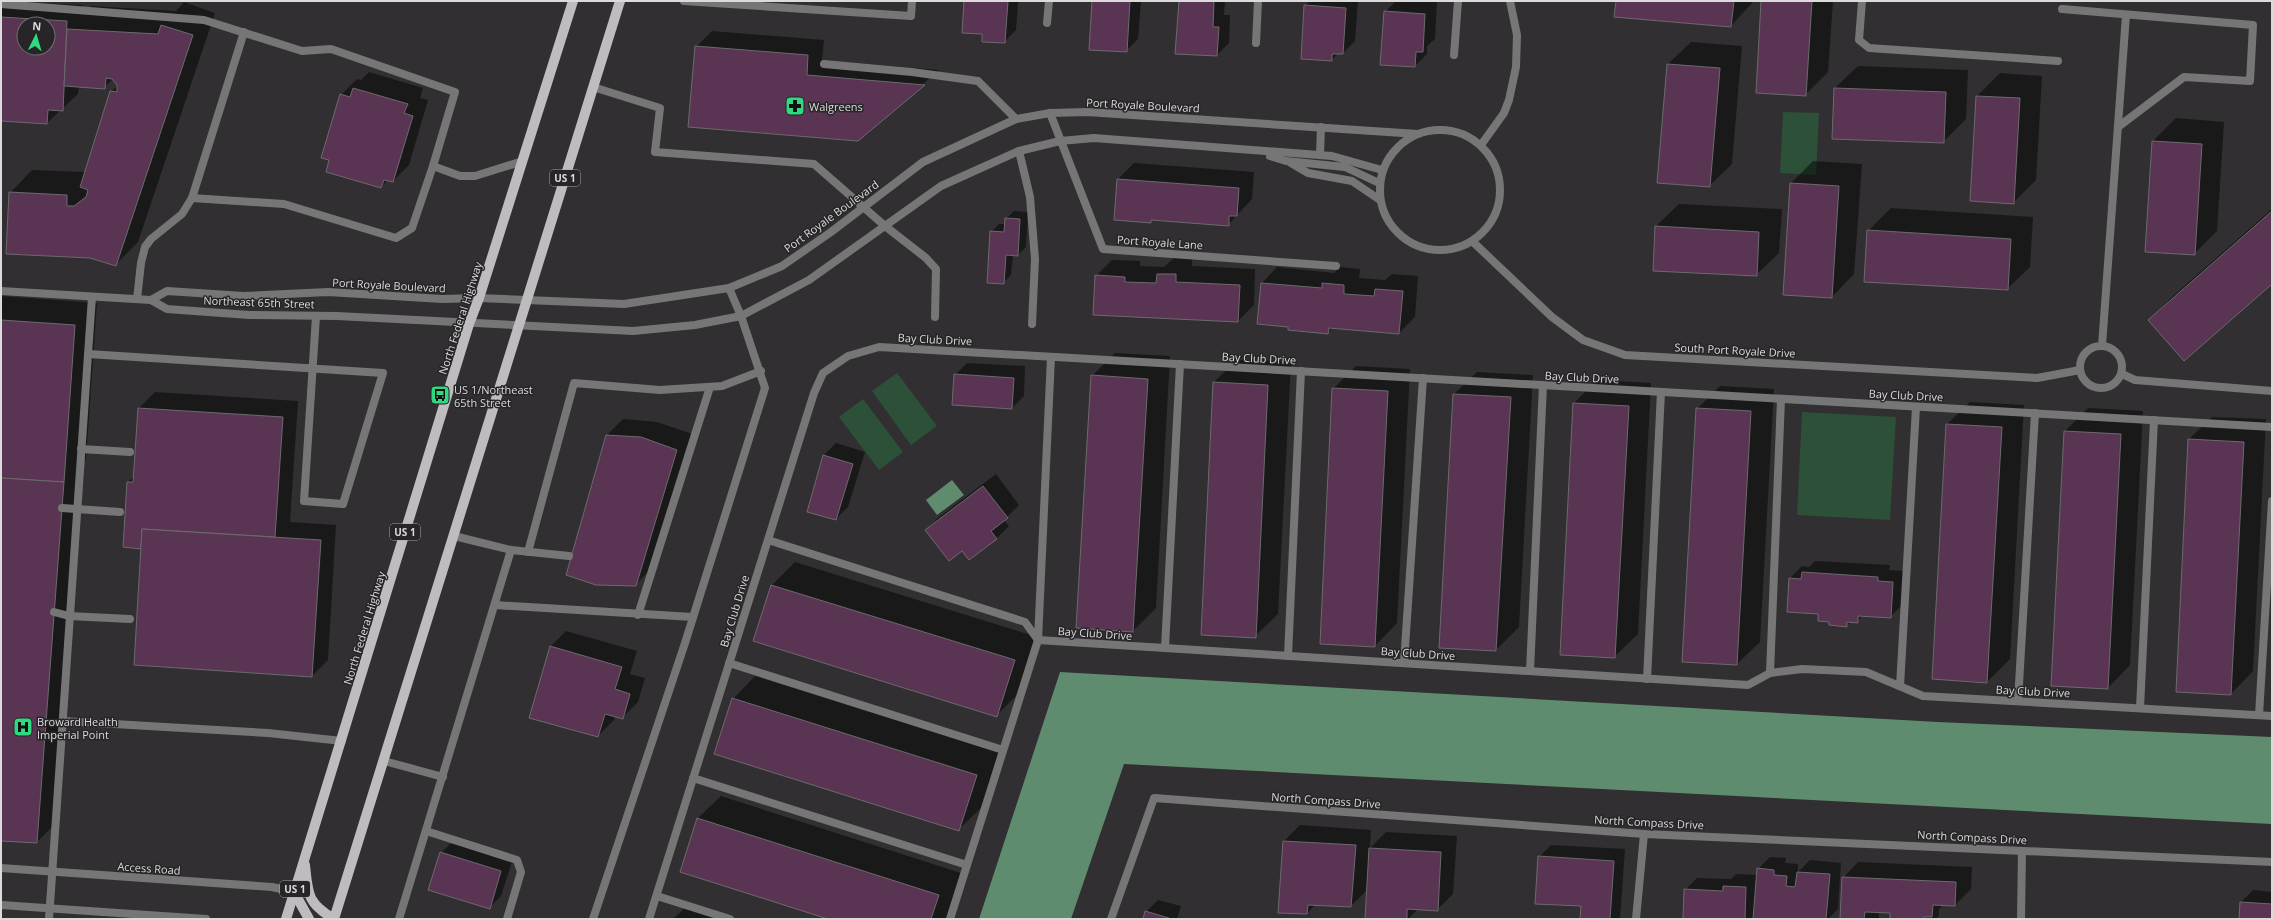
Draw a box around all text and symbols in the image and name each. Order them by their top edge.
north arrow [16,16,56,56]
text: N [32,18,42,33]
pharmacy icon: Walgreens [784,95,806,117]
street label: Port Royale Boulevard [1086,95,1200,115]
place label: Walgreens [809,99,863,114]
road number: US 1 [550,170,580,186]
street label: Port Royale Boulevard [781,177,881,255]
street label: Port Royale Lane [1117,232,1203,252]
street label: North Federal Highway [435,259,485,376]
street label: Port Royale Boulevard [332,275,446,295]
street label: Northeast 65th Street [203,293,315,311]
street label: Bay Club Drive [897,330,973,348]
street label: South Port Royale Drive [1674,339,1796,361]
street label: Bay Club Drive [1221,349,1297,367]
street label: Bay Club Drive [1544,368,1620,386]
place label: US 1/Northeast 65th Street [454,382,533,410]
bus stop icon: US 1/Northeast 65th Street [429,384,451,406]
street label: Bay Club Drive [1868,386,1944,404]
road number: US 1 [390,524,420,540]
street label: North Federal Highway [340,569,389,686]
street label: Bay Club Drive [716,573,752,649]
street label: Bay Club Drive [1057,623,1133,643]
street label: Bay Club Drive [1380,643,1456,663]
street label: Bay Club Drive [1995,682,2071,700]
place label: Broward Health Imperial Point [37,714,118,742]
hospital icon: Broward Health Imperial Point [12,716,34,738]
street label: North Compass Drive [1271,789,1381,811]
street label: North Compass Drive [1594,812,1704,832]
street label: North Compass Drive [1917,827,2027,847]
street label: Access Road [117,858,181,878]
road number: US 1 [280,881,310,897]

